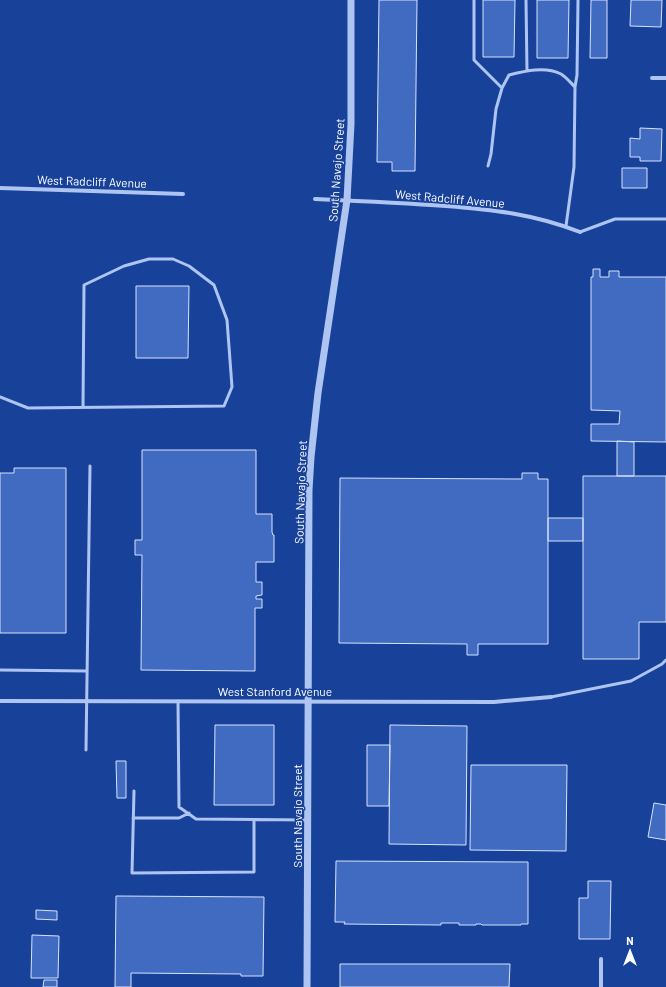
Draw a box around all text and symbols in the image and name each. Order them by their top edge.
street label: South Navajo Street [325,118,347,222]
street label: West Radcliff Avenue [37,172,147,190]
street label: West Radcliff Avenue [395,186,505,210]
street label: South Navajo Street [291,440,309,544]
street label: West Stanford Avenue [218,684,332,698]
street label: South Navajo Street [290,764,304,868]
north arrow [610,931,650,971]
text: N [626,934,634,947]

